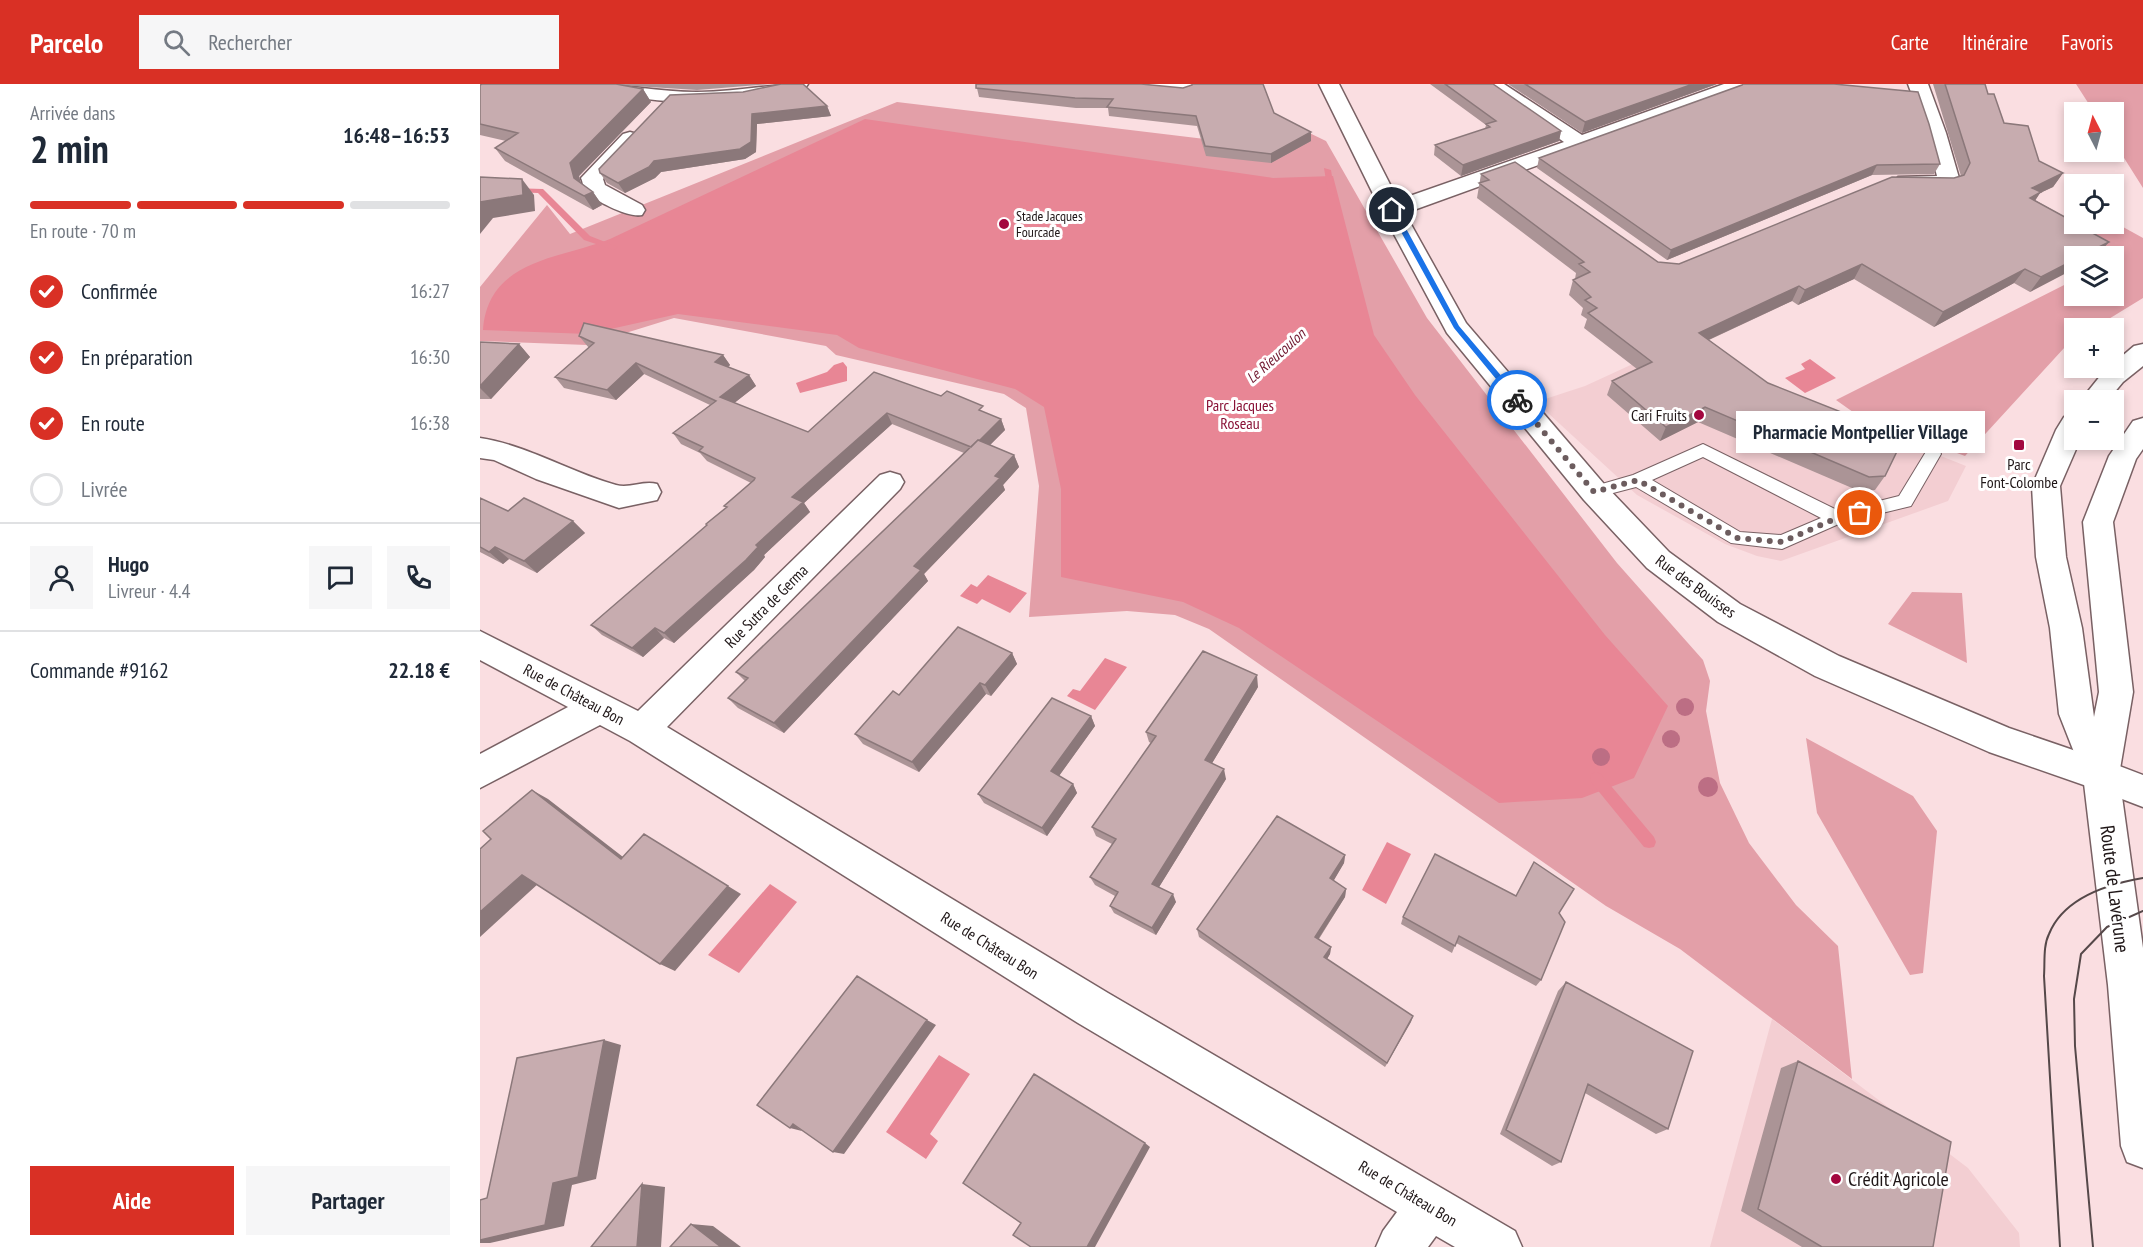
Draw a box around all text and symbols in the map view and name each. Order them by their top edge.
search box [139,15,559,69]
text: Parcelo [30,24,103,61]
icon: search [160,26,193,59]
text: Rechercher [208,28,292,56]
text: Carte [1891,29,1929,56]
text: Itinéraire [1962,29,2028,56]
text: Favoris [2061,29,2113,56]
text: Arrivée dans [30,100,115,126]
north arrow [2064,102,2124,162]
map controls [2064,102,2124,450]
text: 16:48–16:53 [343,121,450,149]
text: 2 min [30,123,109,174]
button: locate [2064,174,2124,234]
pin [1366,184,1417,235]
icon: home [1375,193,1408,226]
place label: Stade Jacques Fourcade [1016,207,1083,241]
marker: Stade Jacques Fourcade [997,217,1011,231]
text: En route · 70 m [30,218,136,244]
button: layers [2064,246,2124,306]
icon: check [30,275,63,308]
text: Confirmée [81,277,158,305]
text: 16:27 [410,278,450,304]
button: + [2064,318,2124,378]
water label: Le Rieucoulon [1242,323,1310,387]
icon: check [30,341,63,374]
text: En préparation [81,343,193,371]
text: 16:30 [410,344,450,370]
courier [1487,370,1547,430]
icon: bike [1501,384,1534,417]
button: − [2064,390,2124,450]
park label: Parc Jacques Roseau [1206,395,1274,433]
place label: Cari Fruits [1631,405,1687,425]
icon: check [30,407,63,440]
marker: Cari Fruits [1692,408,1706,422]
text: En route [81,409,145,437]
text: 16:38 [410,410,450,436]
callout: Pharmacie Montpellier Village [1736,411,1984,453]
text: Pharmacie Montpellier Village [1753,419,1968,445]
marker: Parc Font-Colombe [2012,438,2026,452]
place label: Parc Font-Colombe [1980,454,2058,492]
text: Livrée [81,475,127,503]
pin [1834,487,1885,538]
icon: bag [1843,496,1876,529]
button: person [30,546,93,609]
button: chat [309,546,372,609]
button: phone [387,546,450,609]
text: Hugo [108,550,149,578]
street label: Rue des Bouisses [1652,550,1740,622]
street label: Rue Sutra de Germa [720,560,812,652]
text: Livreur · 4.4 [108,578,191,604]
text: Commande #9162 [30,656,169,684]
text: 22.18 € [388,656,450,684]
street label: Rue de Château Bon [520,659,628,729]
street label: Route de Lavérune [2094,824,2136,954]
street label: Rue de Château Bon [937,907,1043,983]
street label: Rue de Château Bon [1355,1156,1461,1230]
button: Aide [30,1166,234,1235]
button: Partager [246,1166,450,1235]
place label: Crédit Agricole [1848,1166,1949,1192]
marker: Crédit Agricole [1829,1172,1843,1186]

